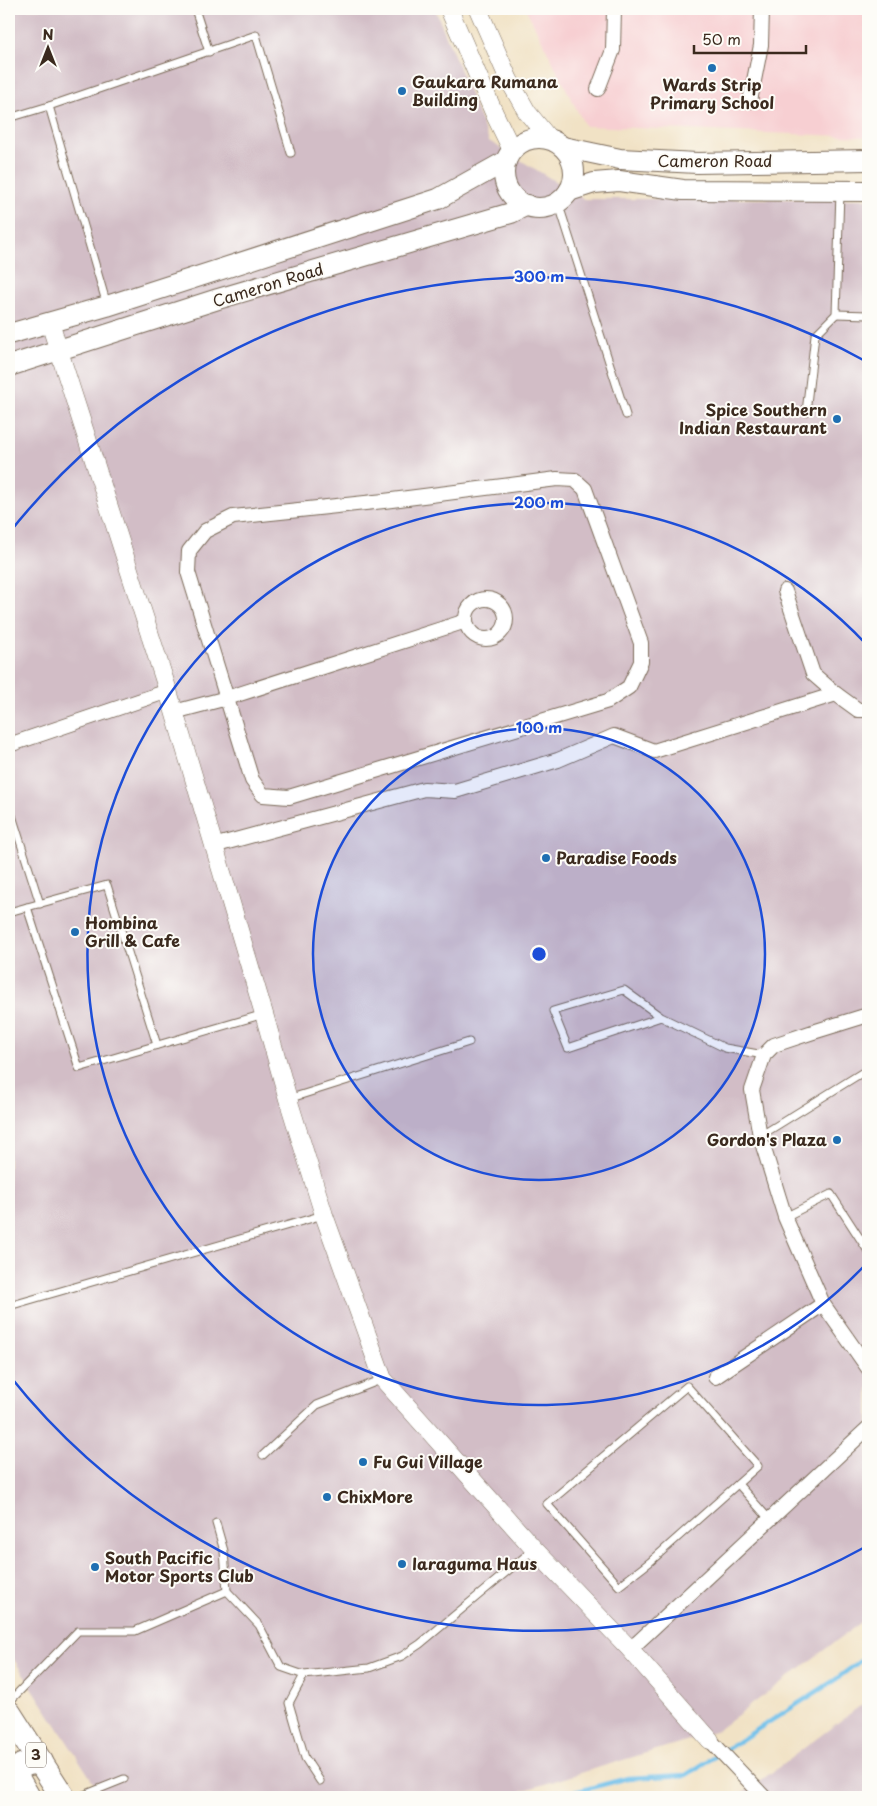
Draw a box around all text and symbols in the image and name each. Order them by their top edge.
north arrow [22,22,72,72]
scale bar [694,22,807,54]
text: N [42,24,54,45]
text: 50 m [702,27,741,50]
marker: Wards Strip Primary School [706,62,718,74]
place label: Gaukara Rumana Building [412,69,559,111]
place label: Wards Strip Primary School [650,72,774,114]
marker: Gaukara Rumana Building [396,85,408,97]
street label: Cameron Road [658,148,772,172]
street label: Cameron Road [209,256,326,312]
text: 300 m [514,264,564,287]
place label: Spice Southern Indian Restaurant [679,397,827,439]
marker: Spice Southern Indian Restaurant [831,413,843,425]
text: 200 m [514,490,564,513]
text: 100 m [516,715,562,738]
place label: Paradise Foods [556,845,677,869]
marker: Paradise Foods [540,852,552,864]
place label: Hombina Grill & Cafe [85,910,180,952]
marker: Hombina Grill & Cafe [69,926,81,938]
centre of rings [530,945,548,963]
place label: Gordon's Plaza [707,1127,827,1151]
marker: Gordon's Plaza [831,1134,843,1146]
place label: Fu Gui Village [373,1449,483,1473]
marker: Fu Gui Village [357,1456,369,1468]
place label: ChixMore [337,1484,413,1508]
marker: ChixMore [321,1491,333,1503]
place label: South Pacific Motor Sports Club [105,1545,254,1587]
place label: Iaraguma Haus [412,1551,537,1575]
marker: Iaraguma Haus [396,1558,408,1570]
marker: South Pacific Motor Sports Club [89,1561,101,1573]
road number: 3 [26,1742,46,1768]

